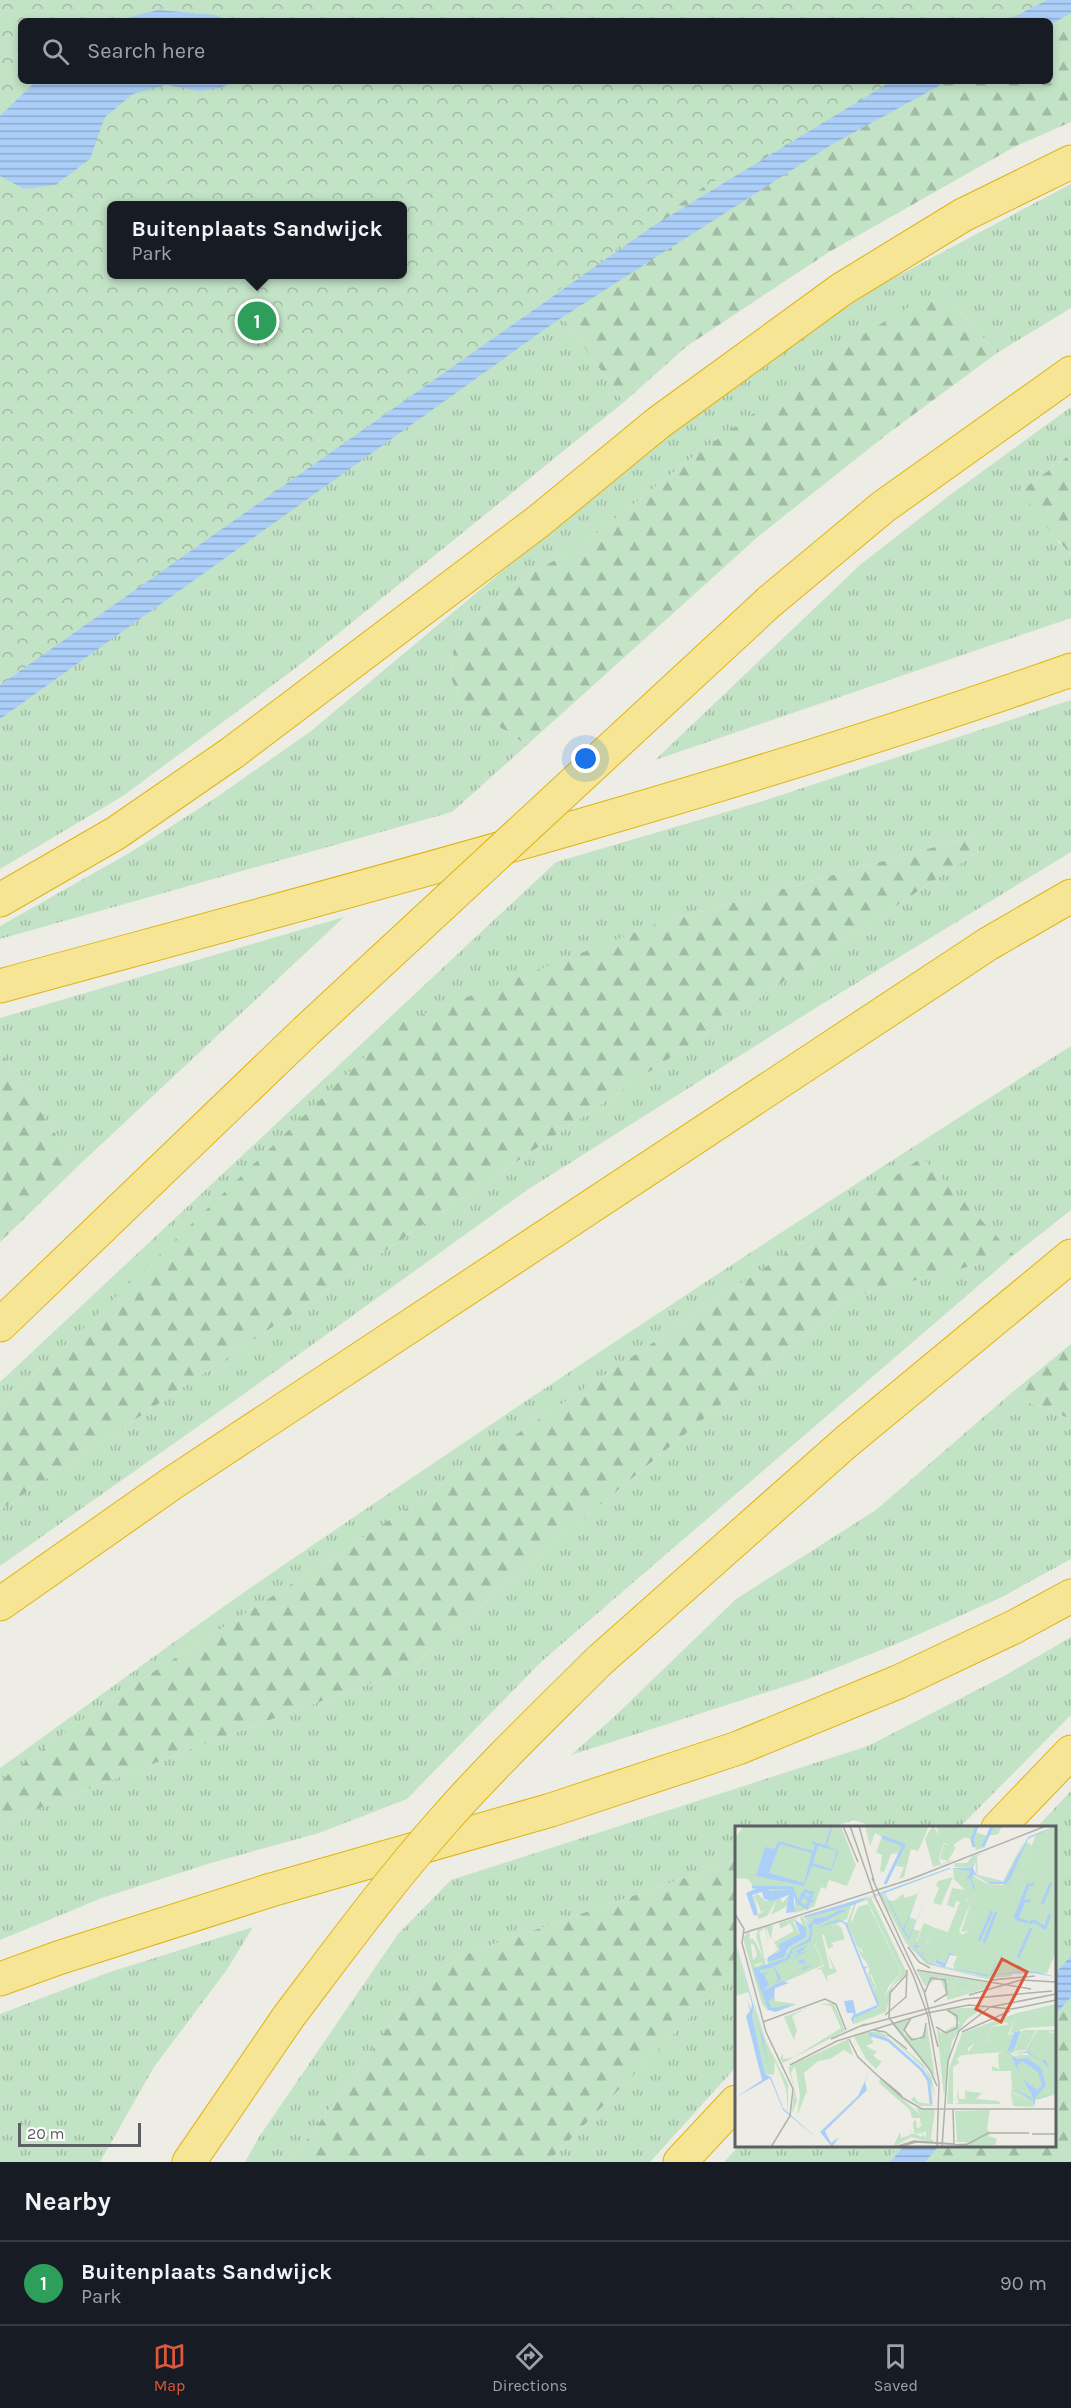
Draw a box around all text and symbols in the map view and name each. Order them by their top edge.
search box [18,18,1053,84]
icon: search [39,35,72,68]
text: Search here [87,38,205,64]
popup [107,201,407,279]
text: Buitenplaats Sandwijck [131,216,383,242]
text: Park [131,242,172,265]
pin: 1 [238,298,276,344]
your location [571,744,600,773]
inset map [735,1826,1056,2147]
scale bar [18,2120,141,2148]
text: 20 m [27,2124,65,2143]
text: Nearby [24,2186,111,2217]
text: Buitenplaats Sandwijck [81,2259,332,2285]
text: 1 [40,2272,47,2295]
text: 90 m [1000,2272,1047,2295]
text: Park [81,2285,122,2308]
tab: Map [153,2340,186,2395]
tab: Directions [492,2340,567,2395]
tab: Saved [874,2340,918,2395]

